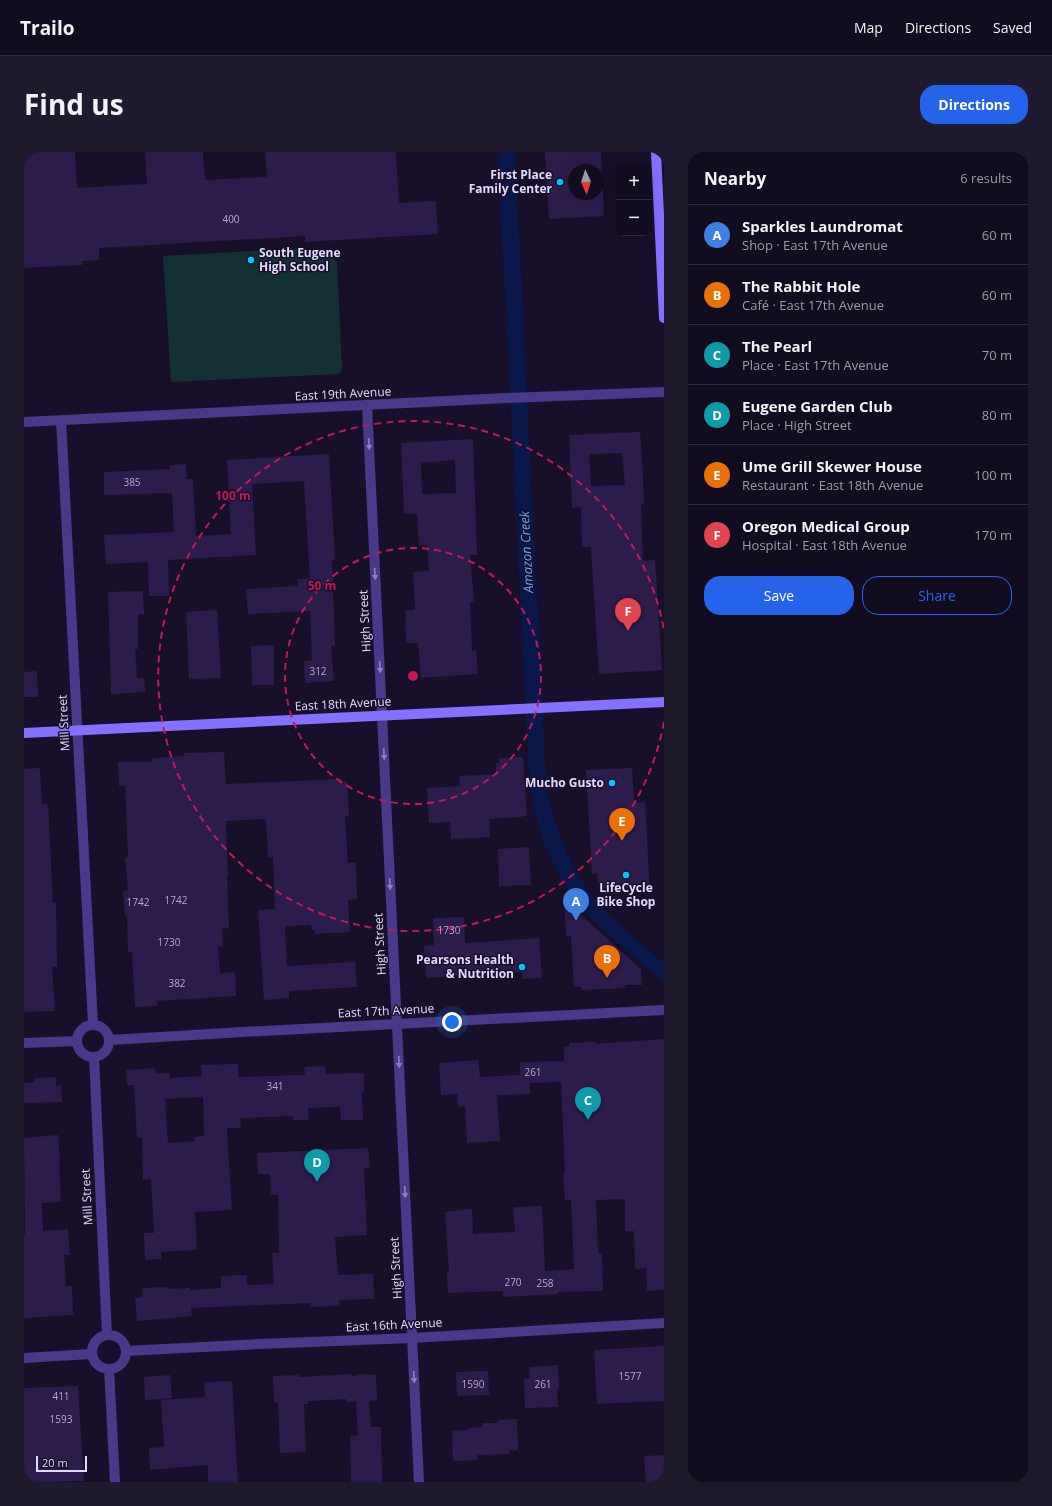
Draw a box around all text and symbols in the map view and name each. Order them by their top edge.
text: Trailo [20,15,74,41]
text: Map [854,18,883,37]
text: Directions [905,18,971,37]
text: Saved [993,18,1032,37]
text: Find us [24,85,124,123]
button: Directions [920,85,1028,124]
north arrow [568,164,604,200]
map controls [616,164,652,236]
button: + [616,164,652,200]
place label: First Place Family Center [469,166,553,197]
text: Nearby [704,167,766,190]
text: 6 results [960,169,1012,187]
marker: First Place Family Center [555,177,565,187]
button: − [616,200,652,236]
house number: 400 [222,212,240,226]
text: Sparkles Laundromat [742,216,903,236]
text: A [713,226,721,244]
text: 60 m [982,226,1012,244]
text: Shop · East 17th Avenue [742,236,888,254]
place label: South Eugene High School [259,244,341,275]
marker: South Eugene High School [246,255,256,265]
text: The Rabbit Hole [742,276,860,296]
text: B [713,286,721,304]
text: 60 m [982,286,1012,304]
text: Café · East 17th Avenue [742,296,884,314]
text: The Pearl [742,336,812,356]
text: C [713,346,721,364]
text: 70 m [982,346,1012,364]
text: Place · East 17th Avenue [742,356,889,374]
street label: East 19th Avenue [294,382,392,405]
text: Eugene Garden Club [742,396,893,416]
text: D [712,406,722,424]
text: 80 m [982,406,1012,424]
text: Place · High Street [742,416,852,434]
one-way arrow [365,438,372,450]
text: Ume Grill Skewer House [742,456,922,476]
text: E [713,466,721,484]
text: 100 m [974,466,1012,484]
house number: 385 [123,475,141,489]
text: Restaurant · East 18th Avenue [742,476,923,494]
text: 100 m [215,487,251,504]
water label: Amazon Creek [515,510,537,594]
text: Oregon Medical Group [742,516,910,536]
text: F [713,526,721,544]
text: 170 m [974,526,1012,544]
text: Hospital · East 18th Avenue [742,536,907,554]
one-way arrow [372,568,379,580]
button: Save [704,576,854,615]
button: Share [862,576,1012,615]
text: 50 m [308,577,336,594]
street label: High Street [354,589,375,653]
pin: F [615,598,641,631]
one-way arrow [376,661,383,673]
house number: 312 [309,664,327,678]
centre of rings [406,669,420,683]
street label: East 18th Avenue [294,692,392,715]
street label: Mill Street [54,694,73,752]
one-way arrow [381,748,387,761]
place label: Mucho Gusto [525,774,604,791]
marker: Mucho Gusto [607,778,617,788]
pin: E [609,808,635,841]
marker: LifeCycle Bike Shop [621,870,631,880]
one-way arrow [387,878,394,890]
place label: LifeCycle Bike Shop [597,879,656,910]
pin: A [563,888,589,921]
house number: 1742 [165,893,188,907]
house number: 1742 [127,895,150,909]
street label: High Street [369,912,390,976]
house number: 1730 [438,923,461,937]
house number: 1730 [158,935,181,949]
pin: B [594,945,620,978]
place label: Pearsons Health & Nutrition [416,951,514,982]
marker: Pearsons Health & Nutrition [517,962,527,972]
house number: 382 [168,976,186,990]
street label: East 17th Avenue [337,999,435,1022]
your location [442,1012,462,1032]
one-way arrow [395,1056,402,1068]
house number: 261 [524,1065,542,1079]
house number: 341 [266,1079,284,1093]
pin: C [575,1087,601,1120]
pin: D [304,1149,330,1182]
street label: Mill Street [77,1168,96,1226]
one-way arrow [402,1186,409,1198]
street label: High Street [385,1236,406,1300]
house number: 270 [504,1275,522,1289]
house number: 258 [536,1276,554,1290]
street label: East 16th Avenue [345,1313,443,1336]
house number: 1577 [619,1369,642,1383]
one-way arrow [411,1371,417,1384]
house number: 1590 [462,1377,485,1391]
house number: 261 [534,1377,552,1391]
house number: 411 [52,1389,70,1403]
house number: 1593 [50,1412,73,1426]
scale bar [36,1454,87,1473]
text: 20 m [42,1455,68,1470]

